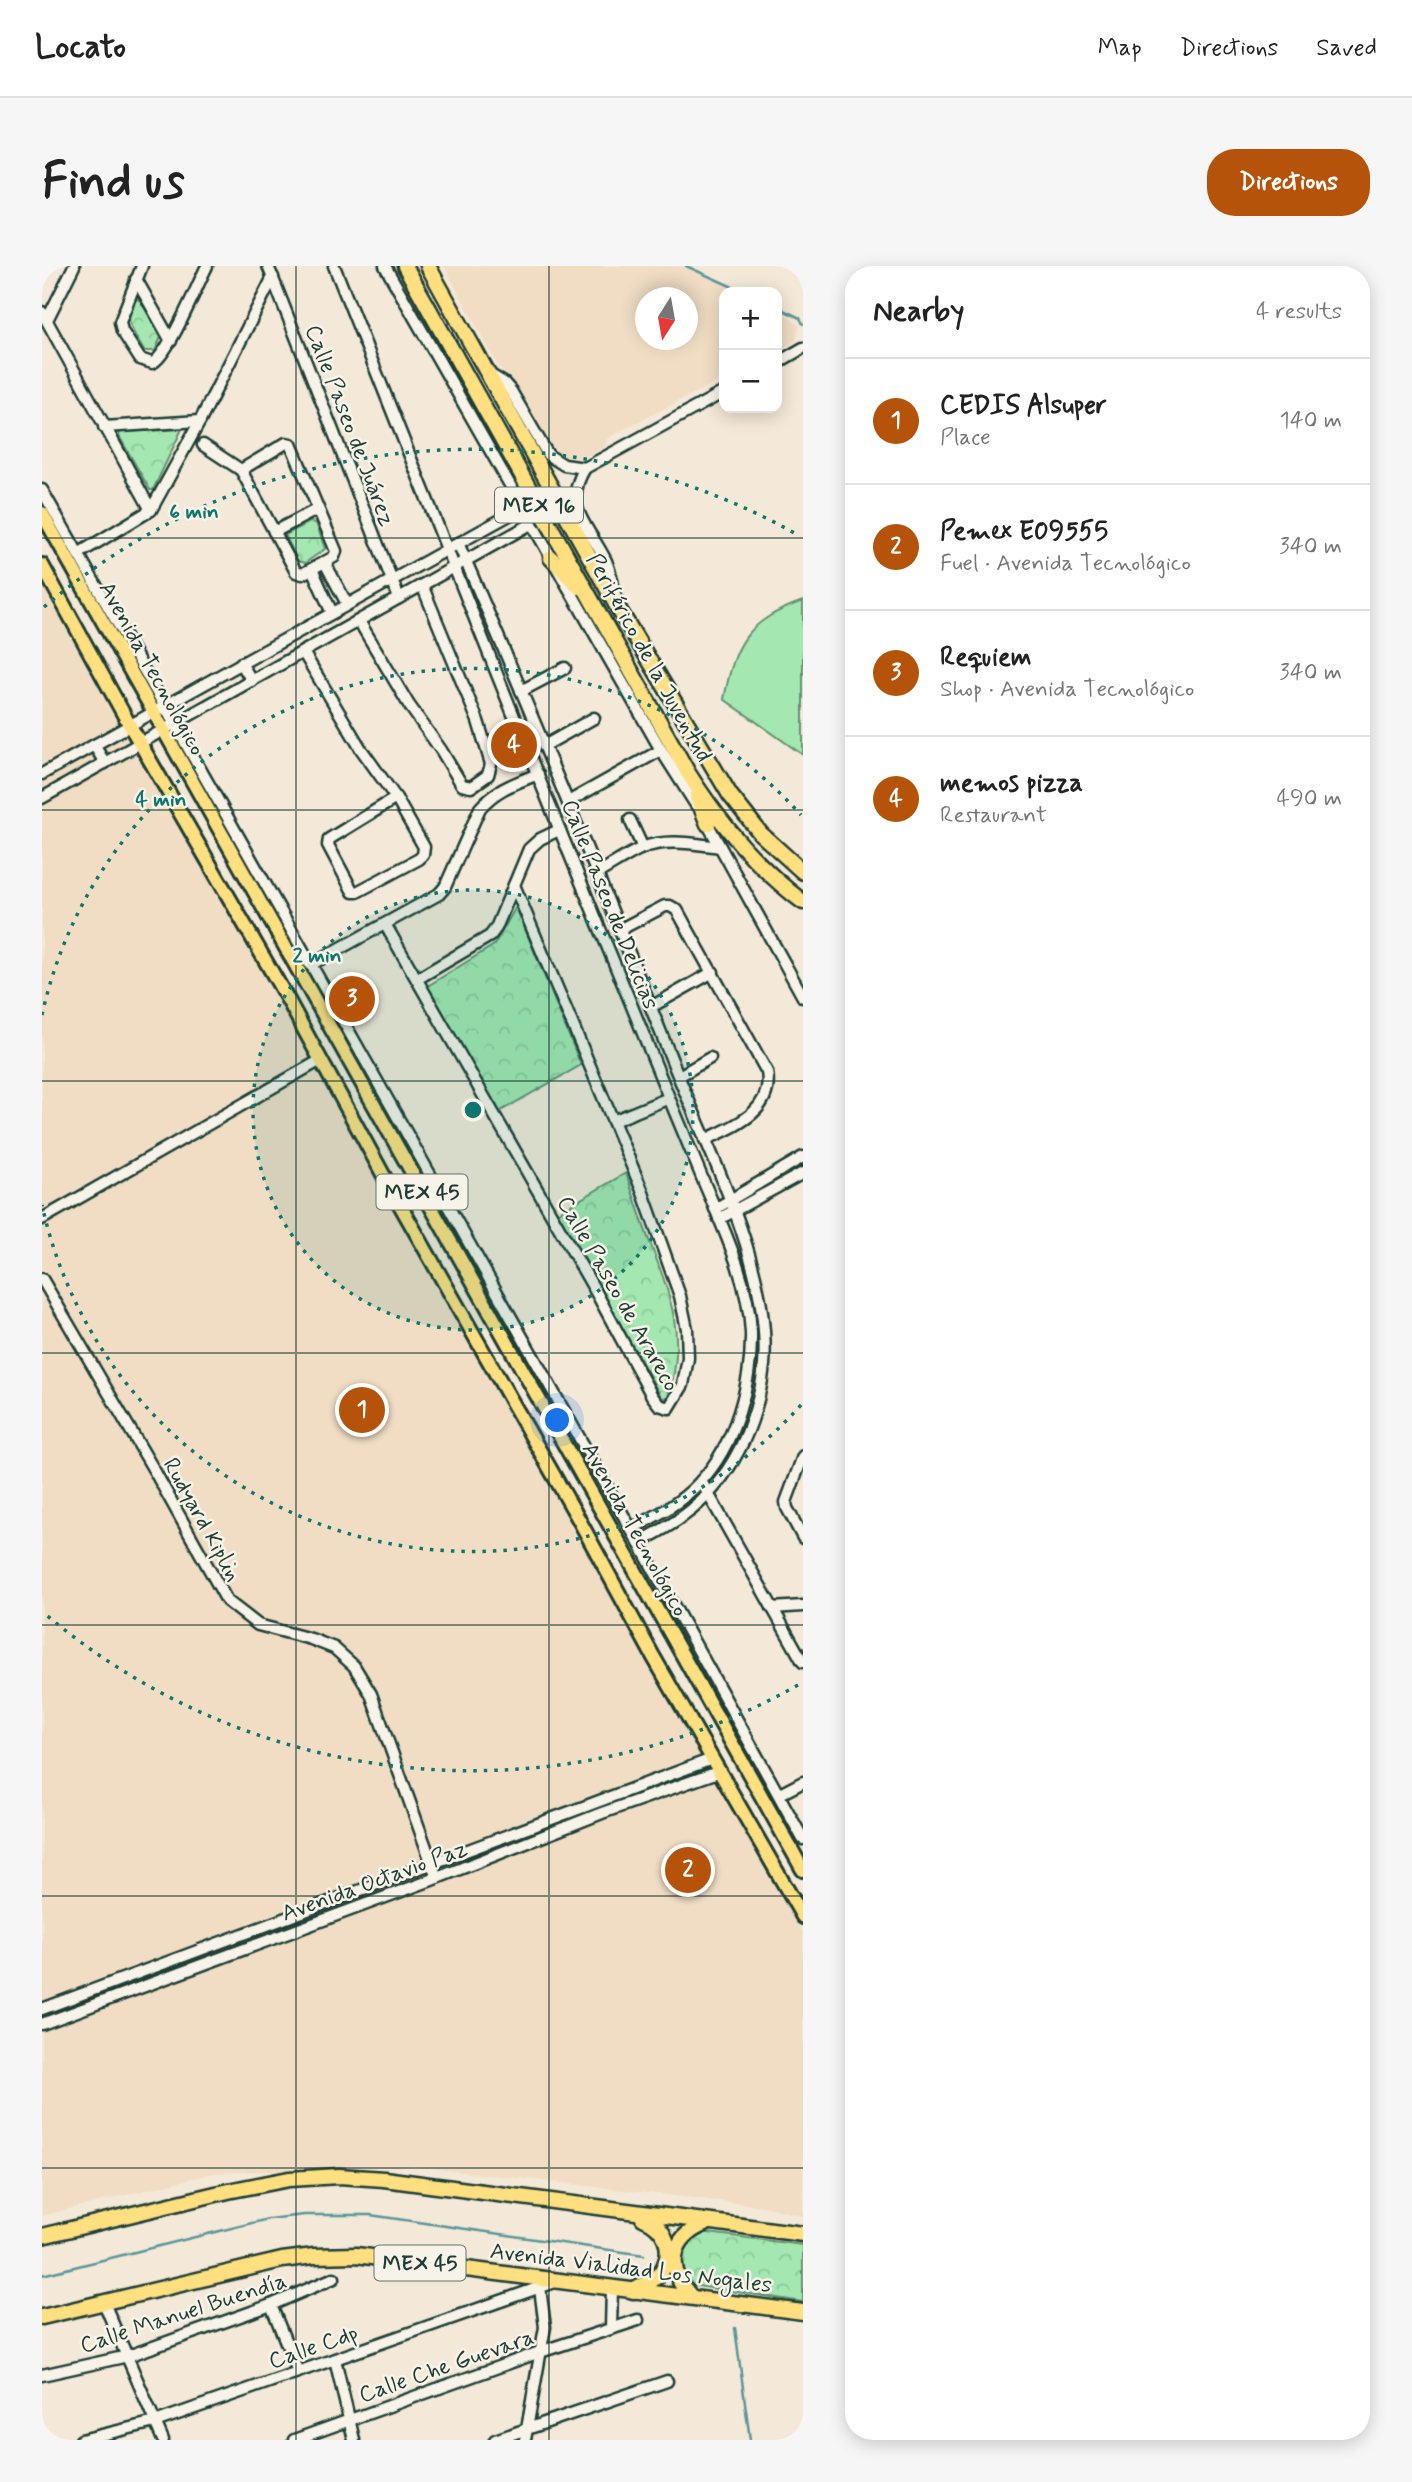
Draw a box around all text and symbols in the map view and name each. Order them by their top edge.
text: Locato [35,26,126,70]
text: Map [1098,33,1142,64]
text: Directions [1180,33,1278,64]
text: Saved [1316,33,1377,64]
button: Directions [1207,149,1370,216]
text: Find us [42,150,185,215]
north arrow [635,287,698,350]
map controls [719,287,782,413]
button: + [719,287,782,350]
text: Nearby [873,292,964,331]
text: 4 results [1256,297,1342,327]
street label: Calle Paseo de Juárez [297,321,401,531]
button: − [719,350,782,413]
text: CEDIS Alsuper [940,389,1107,423]
text: 1 [891,406,901,436]
text: 140 m [1279,406,1342,436]
text: Place [940,423,991,453]
road number: MEX 16 [495,488,583,522]
text: 6 min [169,498,219,526]
text: Pemex E09555 [940,515,1108,549]
text: 2 [890,532,902,562]
text: 340 m [1279,532,1342,562]
street label: Periférico de la Juventud [578,548,718,768]
text: Fuel · Avenida Tecnológico [940,549,1191,579]
street label: Avenida Tecnológico [91,577,212,761]
text: Requiem [940,641,1031,675]
text: 3 [891,658,901,688]
text: 340 m [1279,658,1342,688]
text: Shop · Avenida Tecnológico [940,675,1194,705]
pin: 4 [491,719,537,771]
text: memos pizza [940,767,1083,801]
text: 4 [889,784,903,814]
text: 490 m [1277,784,1342,814]
text: 4 min [135,786,187,814]
street label: Calle Paseo de Delicias [553,795,665,1014]
text: Restaurant [940,801,1047,831]
text: 2 min [292,942,342,970]
pin: 3 [329,973,375,1025]
centre of rings [461,1098,485,1122]
road number: MEX 45 [376,1174,468,1210]
street label: Calle Paseo de Arareco [549,1191,686,1397]
pin: 1 [339,1384,385,1436]
your location [540,1403,574,1437]
street label: Avenida Tecnológico [574,1438,695,1622]
street label: Rudyard Kiplin [155,1453,248,1587]
street label: Avenida Octavio Paz [278,1834,472,1929]
pin: 2 [665,1844,711,1896]
street label: Avenida Vialidad Los Nogales [488,2237,773,2303]
road number: MEX 45 [374,2246,466,2280]
street label: Calle Manuel Buendía [76,2266,291,2361]
street label: Calle Cdp [265,2319,362,2377]
street label: Calle Che Guevara [355,2323,538,2411]

